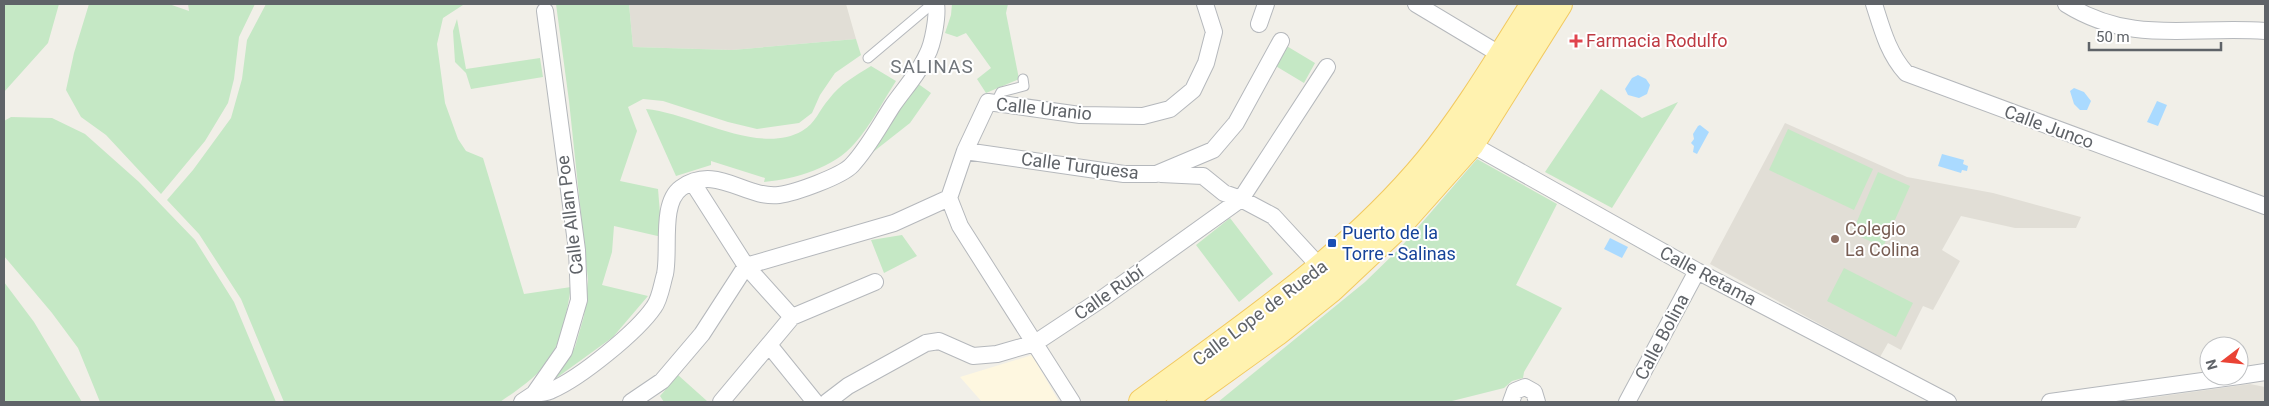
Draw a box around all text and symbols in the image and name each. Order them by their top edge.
scale bar [2089,20,2222,52]
text: 50 m [2096,28,2130,46]
place label: Farmacia Rodulfo [1586,30,1728,51]
marker: Farmacia Rodulfo [1570,35,1582,47]
district label: SALINAS [890,55,974,78]
street label: Calle Uranio [995,93,1093,124]
street label: Calle Junco [2002,101,2097,152]
street label: Calle Turquesa [1020,148,1140,183]
street label: Calle Allan Poe [552,154,587,276]
place label: Colegio La Colina [1845,218,1919,260]
place label: Puerto de la Torre - Salinas [1342,222,1456,264]
marker: Colegio La Colina [1829,233,1841,245]
marker: Puerto de la Torre - Salinas [1326,237,1338,249]
street label: Calle Retama [1656,241,1760,310]
street label: Calle Lope de Rueda [1188,255,1331,370]
street label: Calle Rubí [1070,261,1148,324]
street label: Calle Bolina [1630,290,1693,383]
north arrow [2199,336,2249,386]
text: N [2202,358,2221,372]

